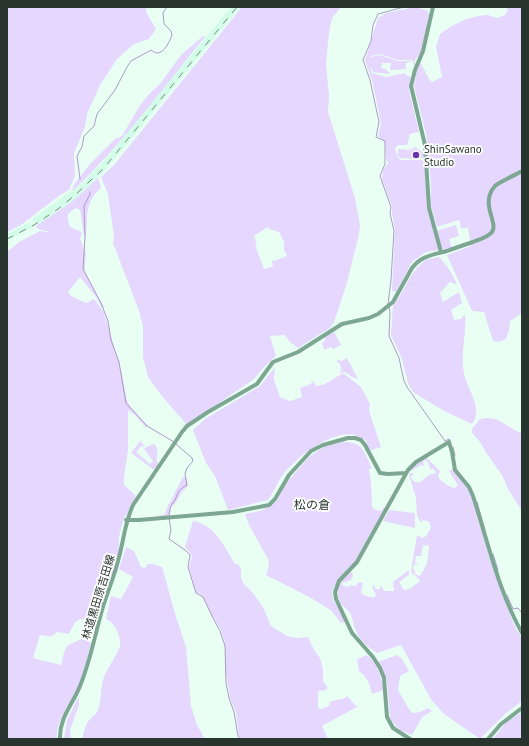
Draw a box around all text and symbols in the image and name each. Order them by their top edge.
place label: ShinSawano Studio [424,142,482,169]
marker: ShinSawano Studio [411,150,421,160]
district label: 松の倉 [294,497,330,512]
street label: 林道黒田原吉田線 [78,553,118,641]

